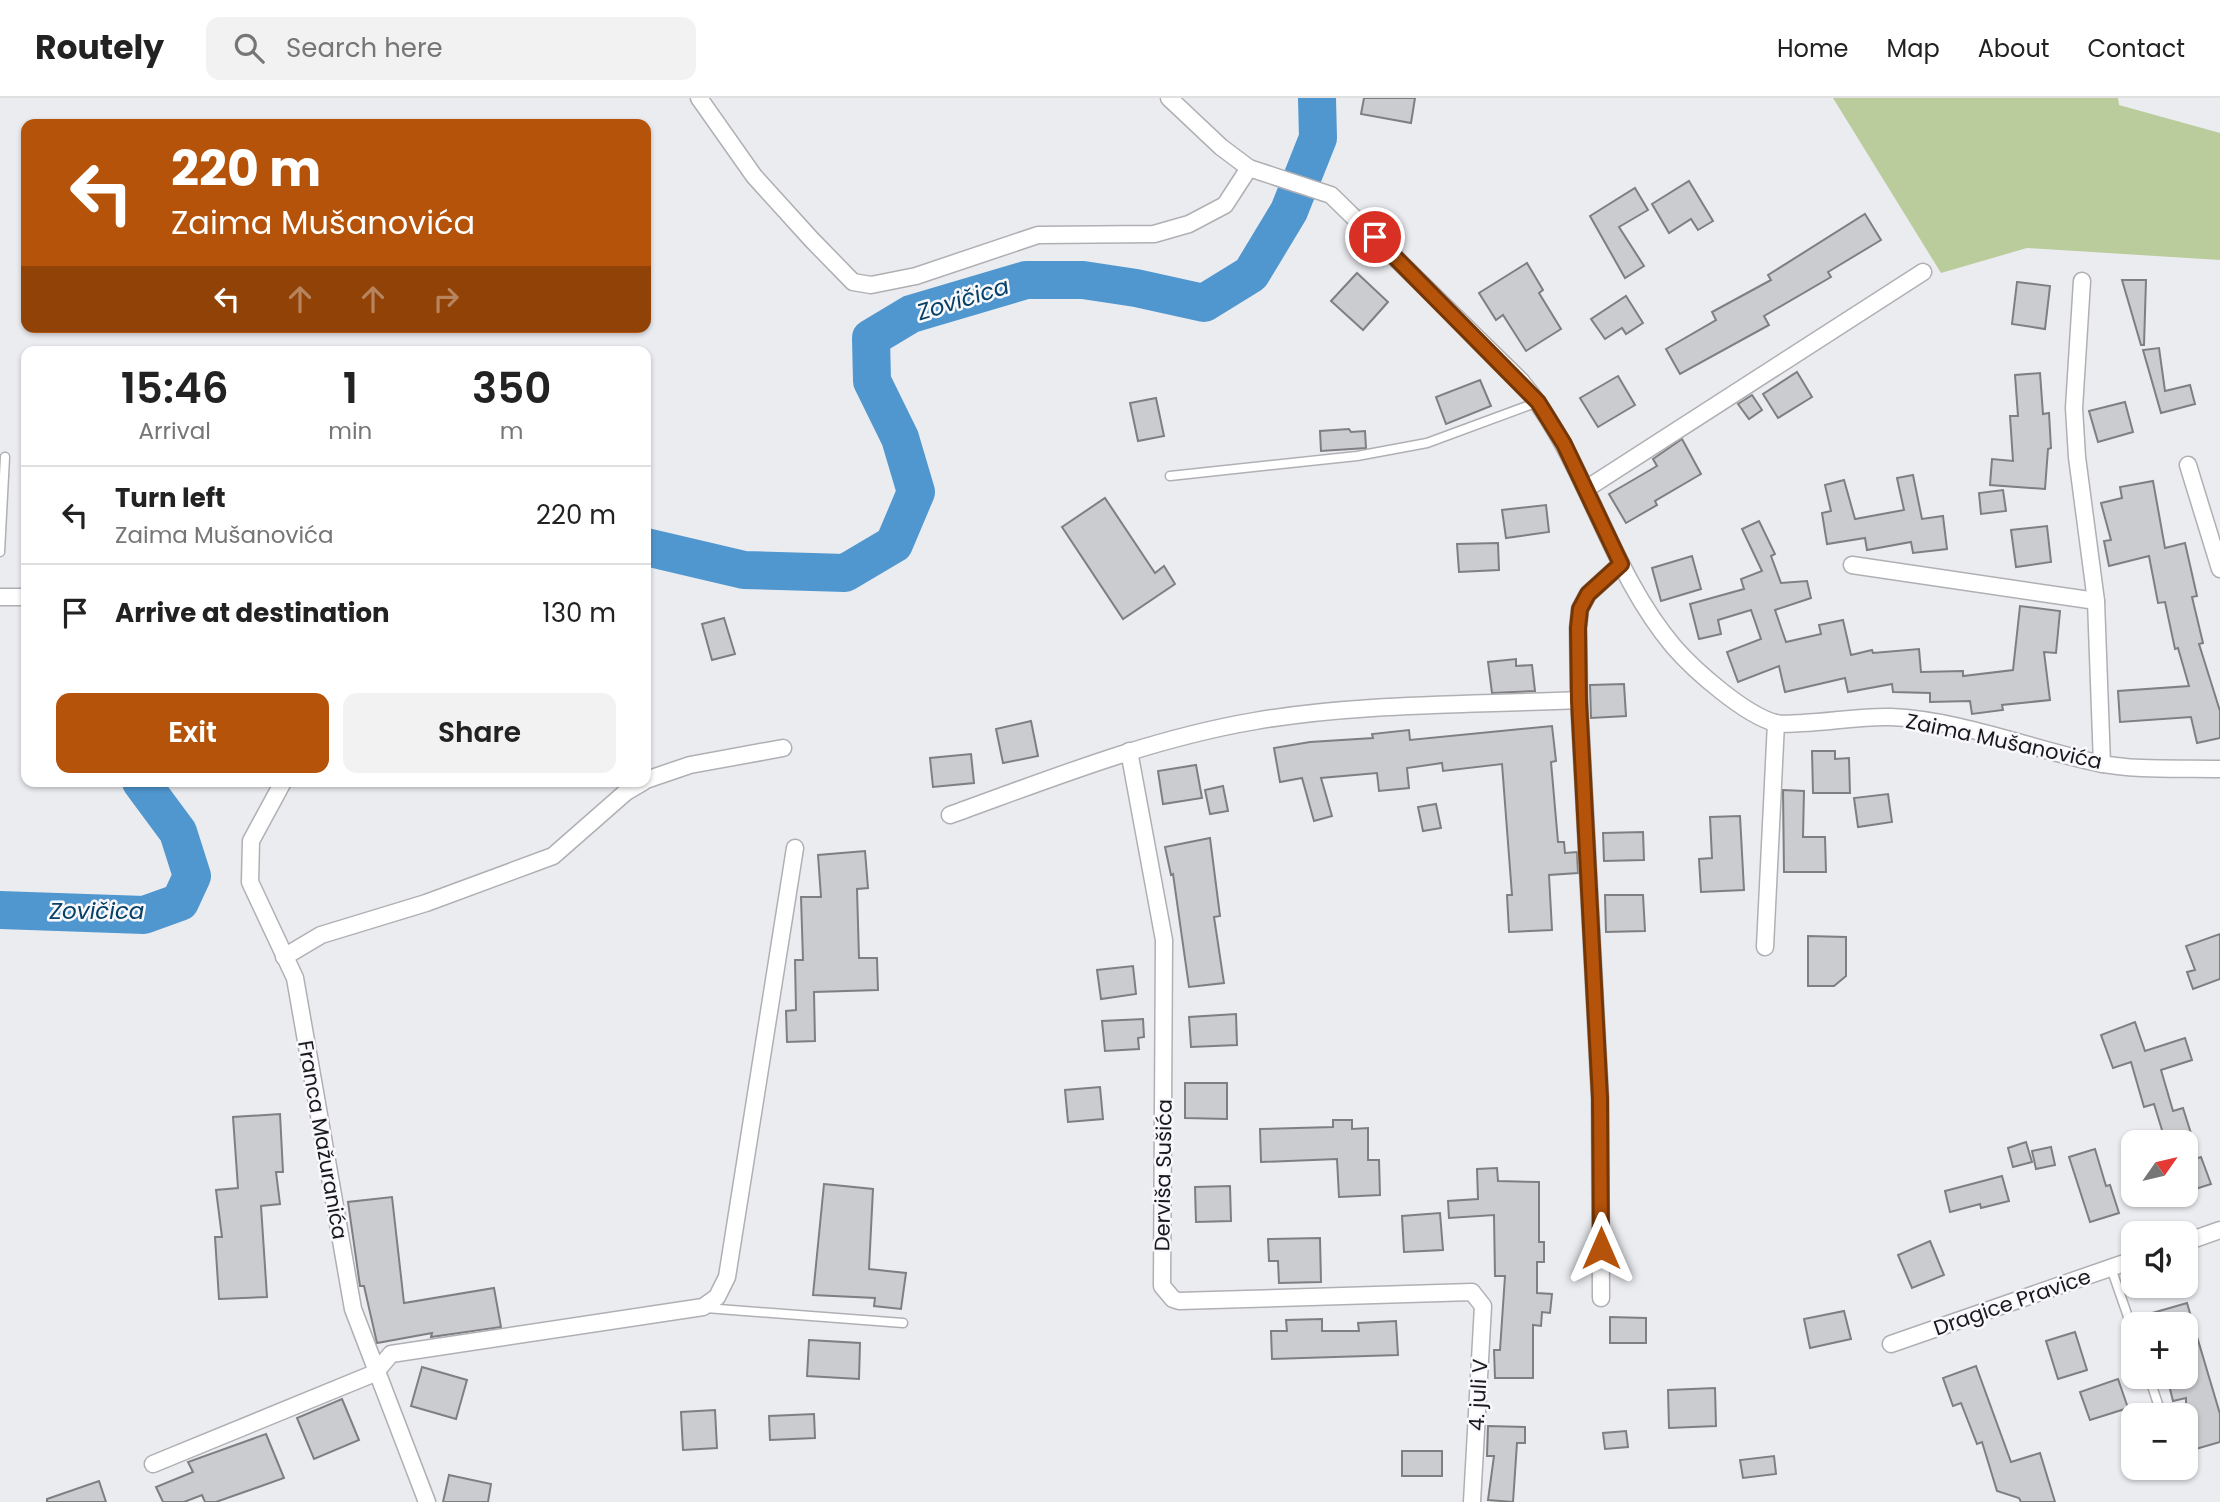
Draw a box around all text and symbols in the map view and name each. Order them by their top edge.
search box [206,17,696,80]
text: Routely [35,24,164,71]
icon: search [230,29,268,67]
text: Search here [286,30,443,66]
text: Home [1777,32,1849,65]
text: Map [1887,32,1940,65]
text: About [1978,32,2049,65]
text: Contact [2087,32,2185,65]
text: 220 m [171,135,321,203]
icon: left [56,147,147,238]
text: Zaima Mušanovića [171,200,475,245]
pin [1345,207,1405,267]
icon: arrive [1356,218,1394,256]
water label: Zovičica [912,270,1013,328]
icon: left [208,280,246,318]
icon: ahead [281,280,319,318]
icon: ahead [354,280,392,318]
icon: right [427,280,465,318]
text: 15:46 [121,359,229,418]
text: 1 [343,359,358,418]
text: 350 [472,359,551,418]
text: Arrival [138,415,211,447]
text: min [328,415,372,447]
text: m [500,415,524,447]
text: Turn left [115,480,226,516]
icon: left [56,496,94,534]
text: 220 m [536,497,616,533]
text: Zaima Mušanovića [115,519,334,551]
icon: arrive [56,594,94,632]
text: Arrive at destination [115,595,390,631]
text: 130 m [542,595,616,631]
button: Exit [56,693,329,773]
button: Share [343,693,616,773]
street label: Zaima Mušanovića [1903,706,2105,776]
water label: Zovičica [49,895,144,927]
street label: Franca Mažuranića [291,1038,355,1242]
street label: Derviša Sušića [1147,1099,1179,1251]
north arrow [2121,1130,2198,1208]
map controls [2121,1130,2198,1480]
position arrow [1564,1211,1638,1285]
button: sound [2121,1221,2198,1298]
street label: Dragice Pravice [1930,1262,2094,1342]
button: + [2121,1312,2198,1389]
street label: 4. juli V [1462,1358,1494,1432]
button: − [2121,1403,2198,1480]

